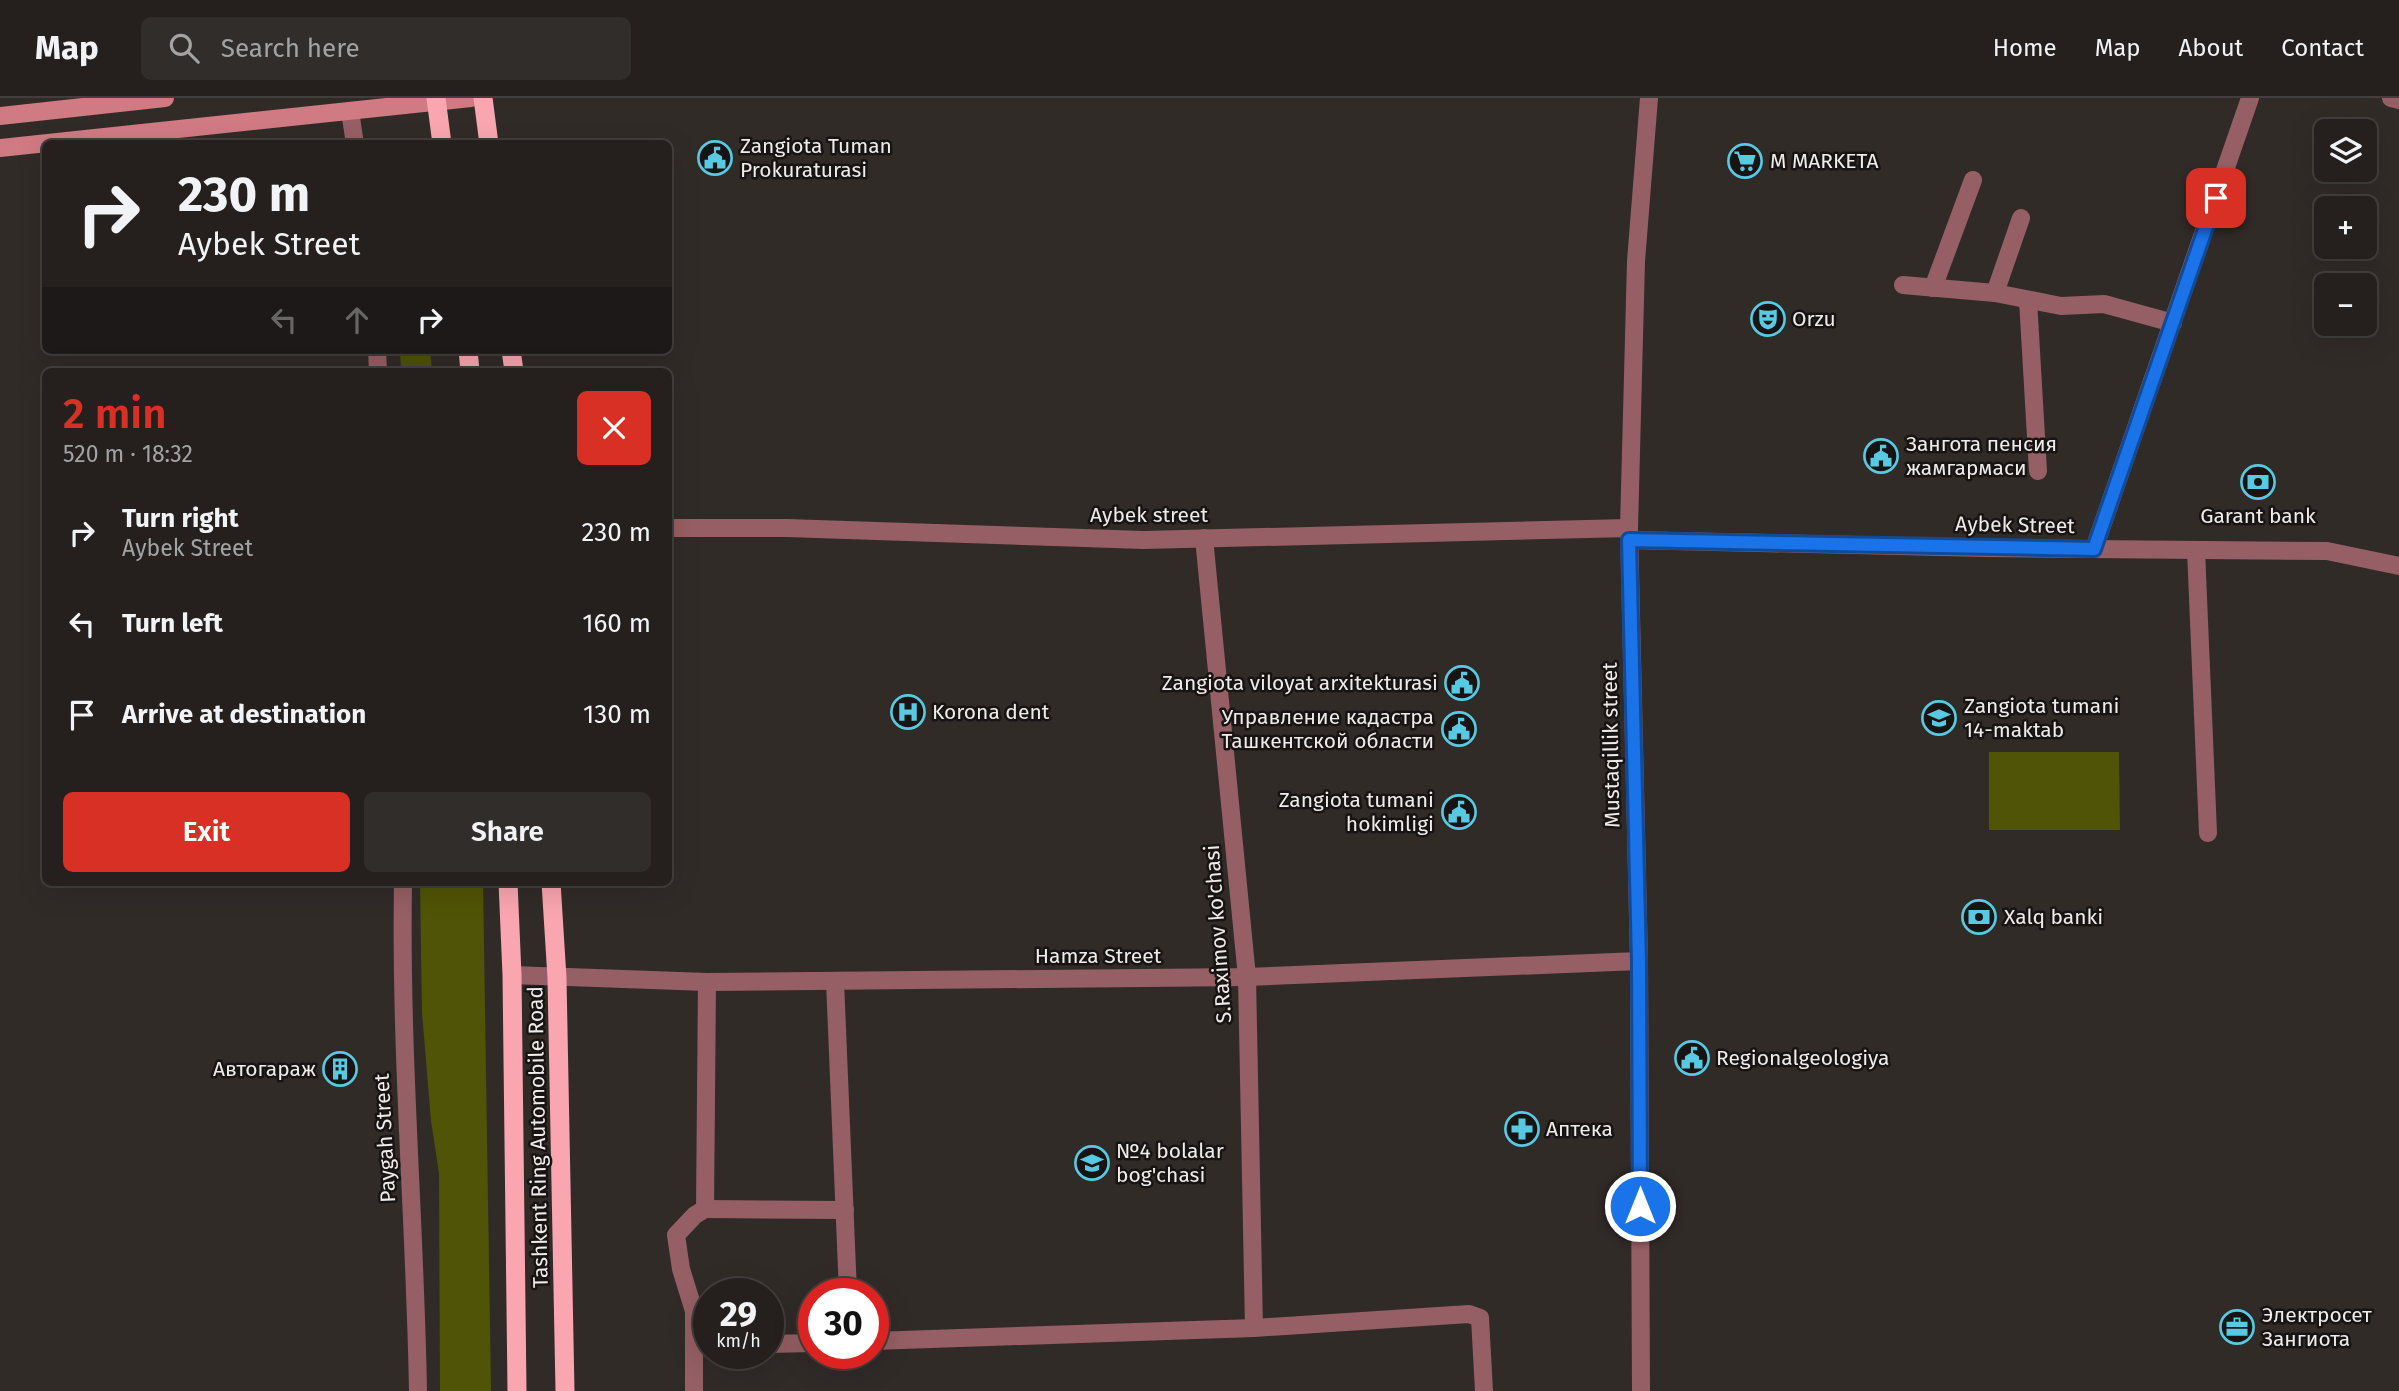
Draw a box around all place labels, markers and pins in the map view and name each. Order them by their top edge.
place label: Zangiota Tuman Prokuraturasi [740,133,892,183]
public building icon: Zangiota Tuman Prokuraturasi [696,139,734,177]
supermarket icon: M MARKETA [1726,142,1764,180]
place label: M MARKETA [1770,148,1878,174]
pin [2186,168,2246,228]
theatre icon: Orzu [1749,300,1787,338]
place label: Orzu [1792,306,1836,332]
place label: Зангота пенсия жамгармаси [1906,431,2057,481]
public building icon: Зангота пенсия жамгармаси [1862,437,1900,475]
bank icon: Garant bank [2239,463,2277,501]
place label: Garant bank [2200,503,2316,529]
public building icon: Zangiota viloyat arxitekturasi [1443,664,1481,702]
place label: Zangiota viloyat arxitekturasi [1162,670,1438,696]
hospital icon: Korona dent [889,693,927,731]
place label: Zangiota tumani 14-maktab [1964,693,2119,743]
place label: Korona dent [932,699,1050,725]
school or university icon: Zangiota tumani 14-maktab [1920,699,1958,737]
place label: Управление кадастра Ташкентской области [1221,704,1434,754]
public building icon: Управление кадастра Ташкентской области [1440,710,1478,748]
place label: Zangiota tumani hokimligi [1279,787,1434,837]
public building icon: Zangiota tumani hokimligi [1440,793,1478,831]
bank icon: Xalq banki [1960,898,1998,936]
place label: Xalq banki [2004,904,2103,930]
public building icon: Regionalgeologiya [1673,1039,1711,1077]
place label: Regionalgeologiya [1716,1045,1889,1071]
building icon: Автогараж [321,1050,359,1088]
place label: Автогараж [213,1056,316,1082]
pharmacy icon: Аптека [1503,1110,1541,1148]
place label: Аптека [1546,1116,1613,1142]
place label: №4 bolalar bog'chasi [1116,1138,1224,1188]
school or university icon: №4 bolalar bog'chasi [1073,1144,1111,1182]
place label: Электросет Зангиота [2262,1302,2372,1352]
office icon: Электросет Зангиота [2218,1308,2256,1346]

